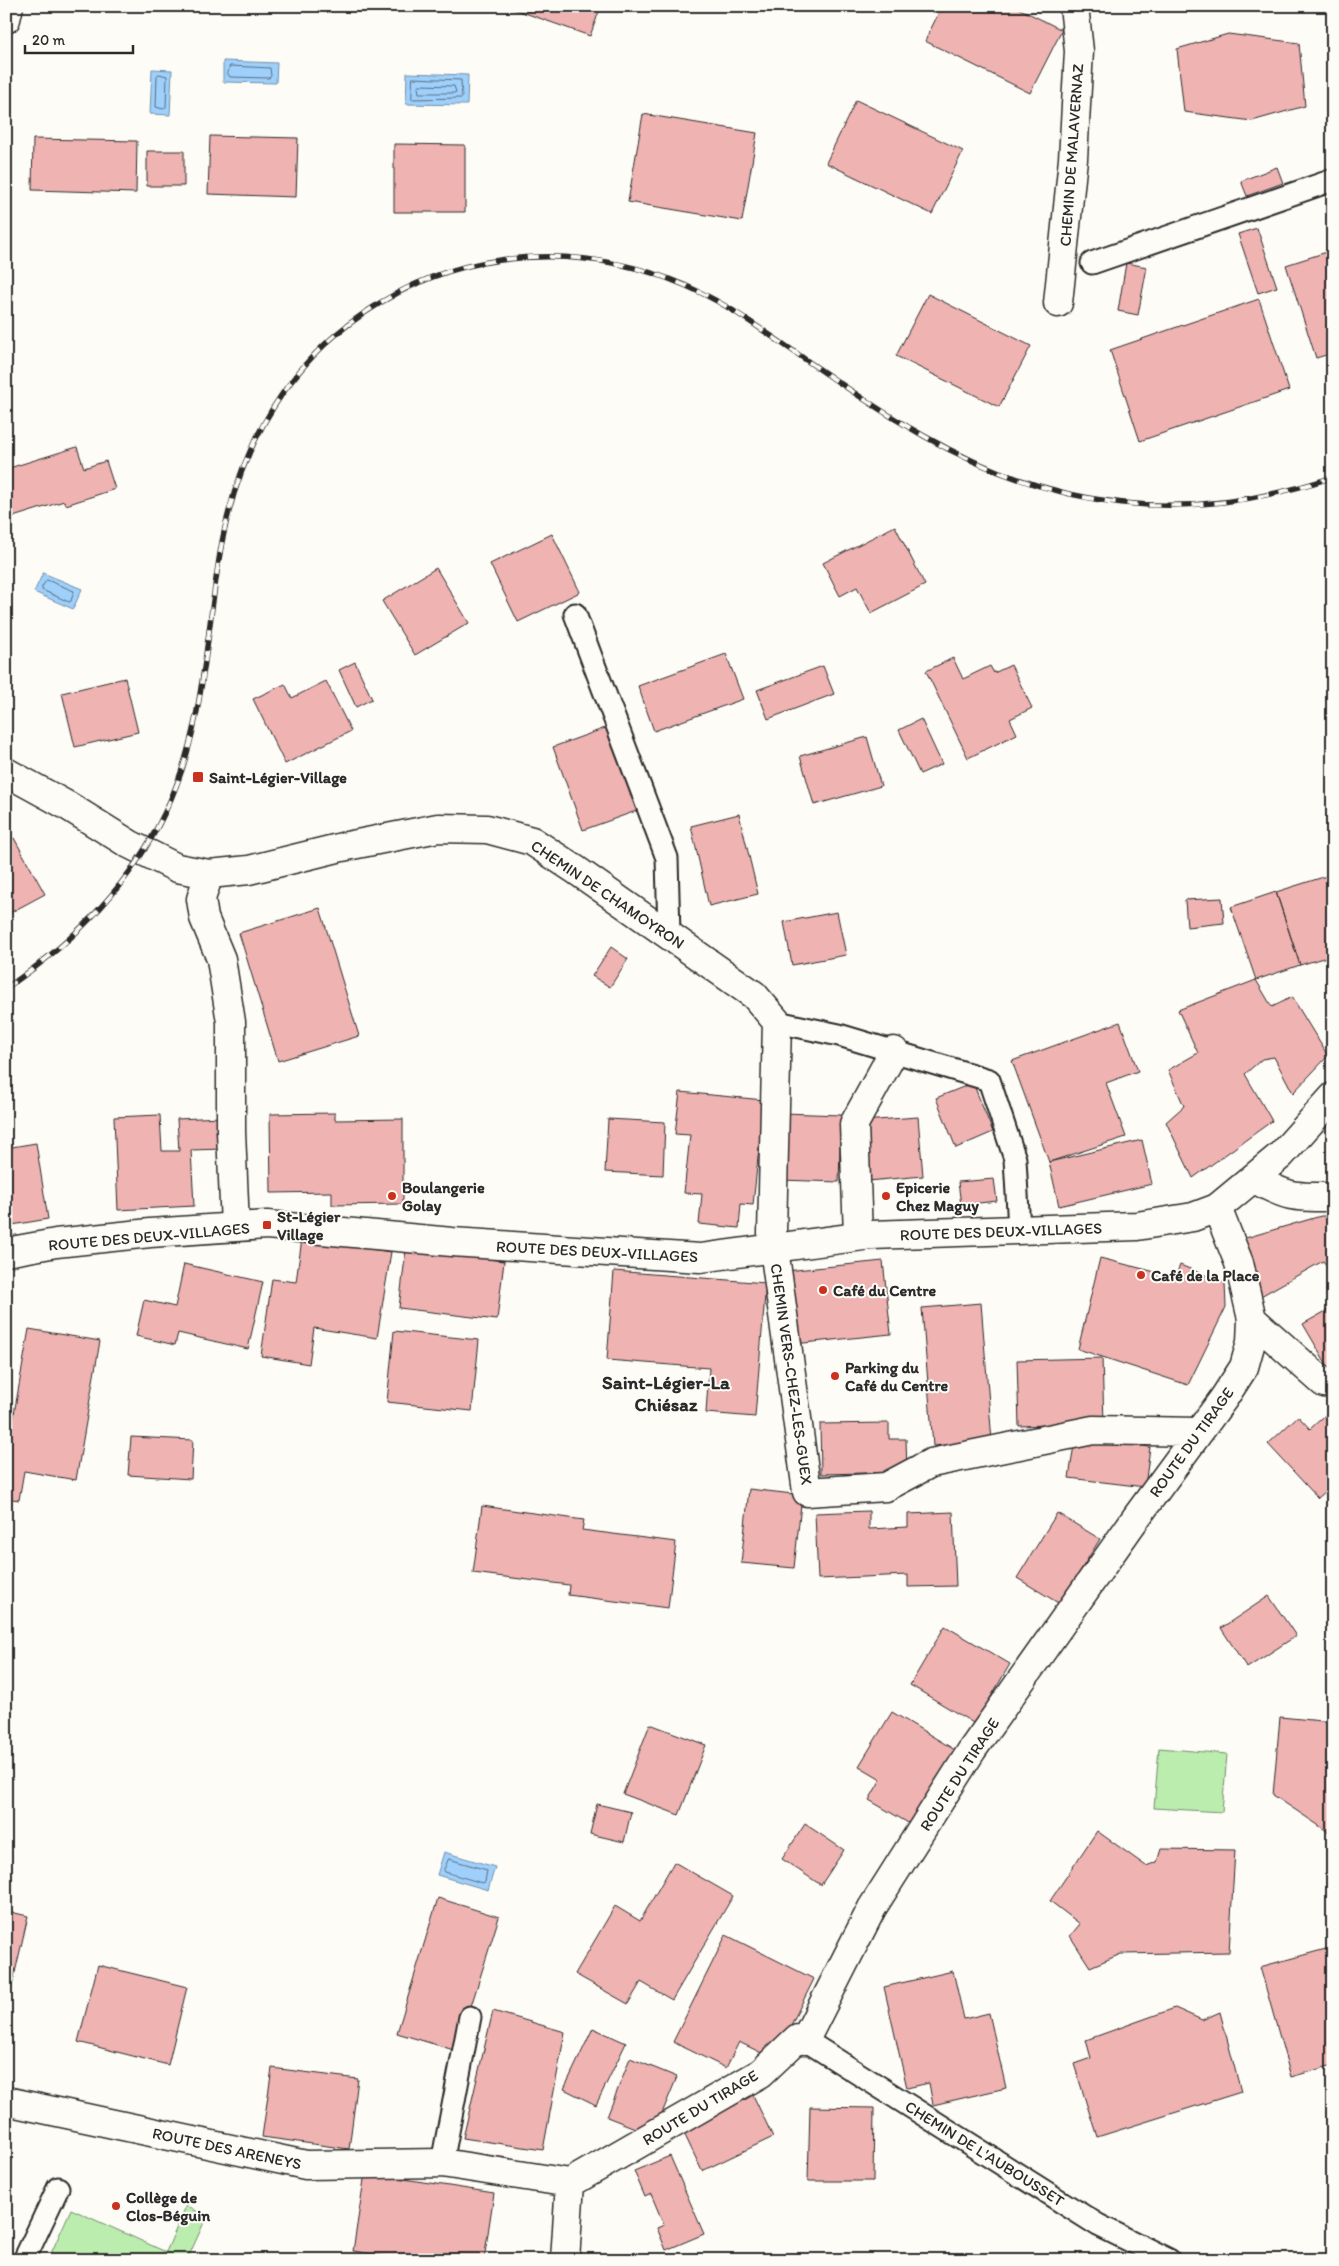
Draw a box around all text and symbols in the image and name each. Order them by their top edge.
scale bar [25,22,132,54]
text: 20 m [32,31,66,49]
street label: CHEMIN DE MALAVERNAZ [1056,63,1087,247]
place label: Saint-Légier-Village [209,768,347,788]
marker: Saint-Légier-Village [191,770,205,784]
street label: CHEMIN DE CHAMOYRON [527,836,688,953]
place label: Boulangerie Golay [402,1178,485,1216]
place label: Epicerie Chez Maguy [896,1178,979,1216]
marker: Boulangerie Golay [386,1190,398,1202]
marker: Epicerie Chez Maguy [880,1190,892,1202]
place label: St-Légier Village [277,1207,341,1245]
street label: ROUTE DES DEUX-VILLAGES [47,1218,251,1255]
street label: ROUTE DES DEUX-VILLAGES [900,1218,1102,1245]
marker: St-Légier Village [261,1219,273,1231]
street label: ROUTE DES DEUX-VILLAGES [495,1237,699,1266]
street label: CHEMIN VERS-CHEZ-LES-GUEX [767,1262,816,1486]
place label: Café de la Place [1151,1266,1260,1285]
marker: Café de la Place [1135,1269,1147,1281]
place label: Café du Centre [833,1281,936,1300]
marker: Café du Centre [817,1284,829,1296]
place label: Parking du Café du Centre [845,1358,948,1395]
marker: Parking du Café du Centre [829,1370,841,1382]
district label: Saint-Légier-La Chiésaz [602,1371,730,1416]
street label: ROUTE DU TIRAGE [1145,1383,1238,1501]
street label: ROUTE DU TIRAGE [916,1714,1003,1834]
street label: ROUTE DU TIRAGE [639,2065,762,2149]
street label: CHEMIN DE L'AUBOUSSET [902,2097,1068,2210]
street label: ROUTE DES ARENEYS [151,2123,303,2174]
place label: Collège de Clos-Béguin [126,2188,211,2226]
marker: Collège de Clos-Béguin [110,2200,122,2212]

